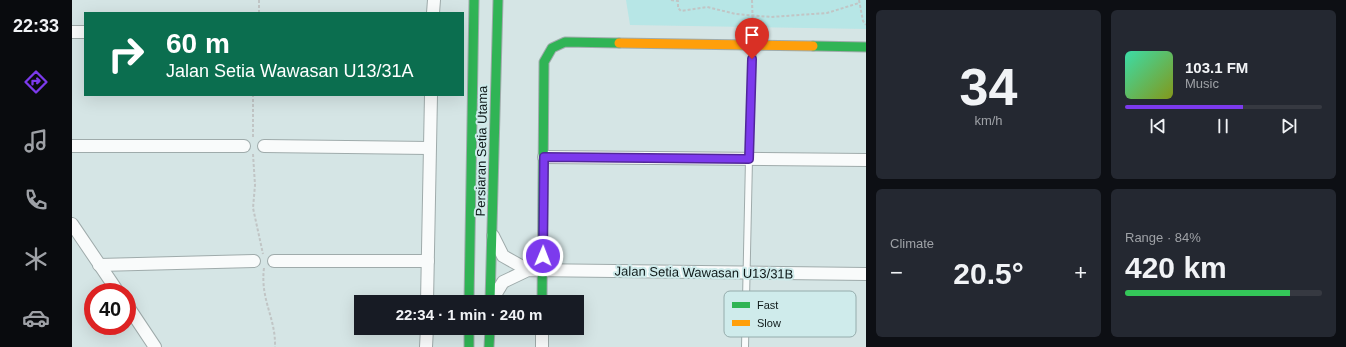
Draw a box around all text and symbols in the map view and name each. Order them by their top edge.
text: 22:33 [13,16,59,36]
pin [735,18,769,59]
icon: arrive [741,24,763,46]
icon: right [100,28,152,80]
text: 60 m [166,28,230,59]
text: 34 [960,58,1017,116]
text: 103.1 FM [1185,59,1248,76]
text: Jalan Setia Wawasan U13/31A [166,61,413,81]
icon: directions [22,68,50,96]
text: Music [1185,76,1219,91]
street label: Persiaran Setia Utama [473,85,490,217]
text: km/h [974,113,1003,128]
icon: previous [1147,115,1169,137]
icon: pause [1212,115,1234,137]
icon: next [1278,115,1300,137]
icon: music [22,127,50,155]
icon: phone [22,186,50,214]
text: Range · 84% [1125,230,1201,245]
position arrow [522,235,564,277]
text: Climate [890,236,934,251]
icon: climate [22,245,50,273]
text: 420 km [1125,251,1227,284]
text: 20.5° [953,257,1024,290]
text: − [890,260,903,285]
text: + [1074,260,1087,285]
street label: Jalan Setia Wawasan U13/31B [615,263,793,282]
speed limit sign: 40 [84,283,136,335]
legend [724,291,856,337]
text: Fast [757,299,778,311]
icon: car [22,304,50,332]
text: 22:34 · 1 min · 240 m [396,306,542,323]
text: Slow [757,317,781,329]

